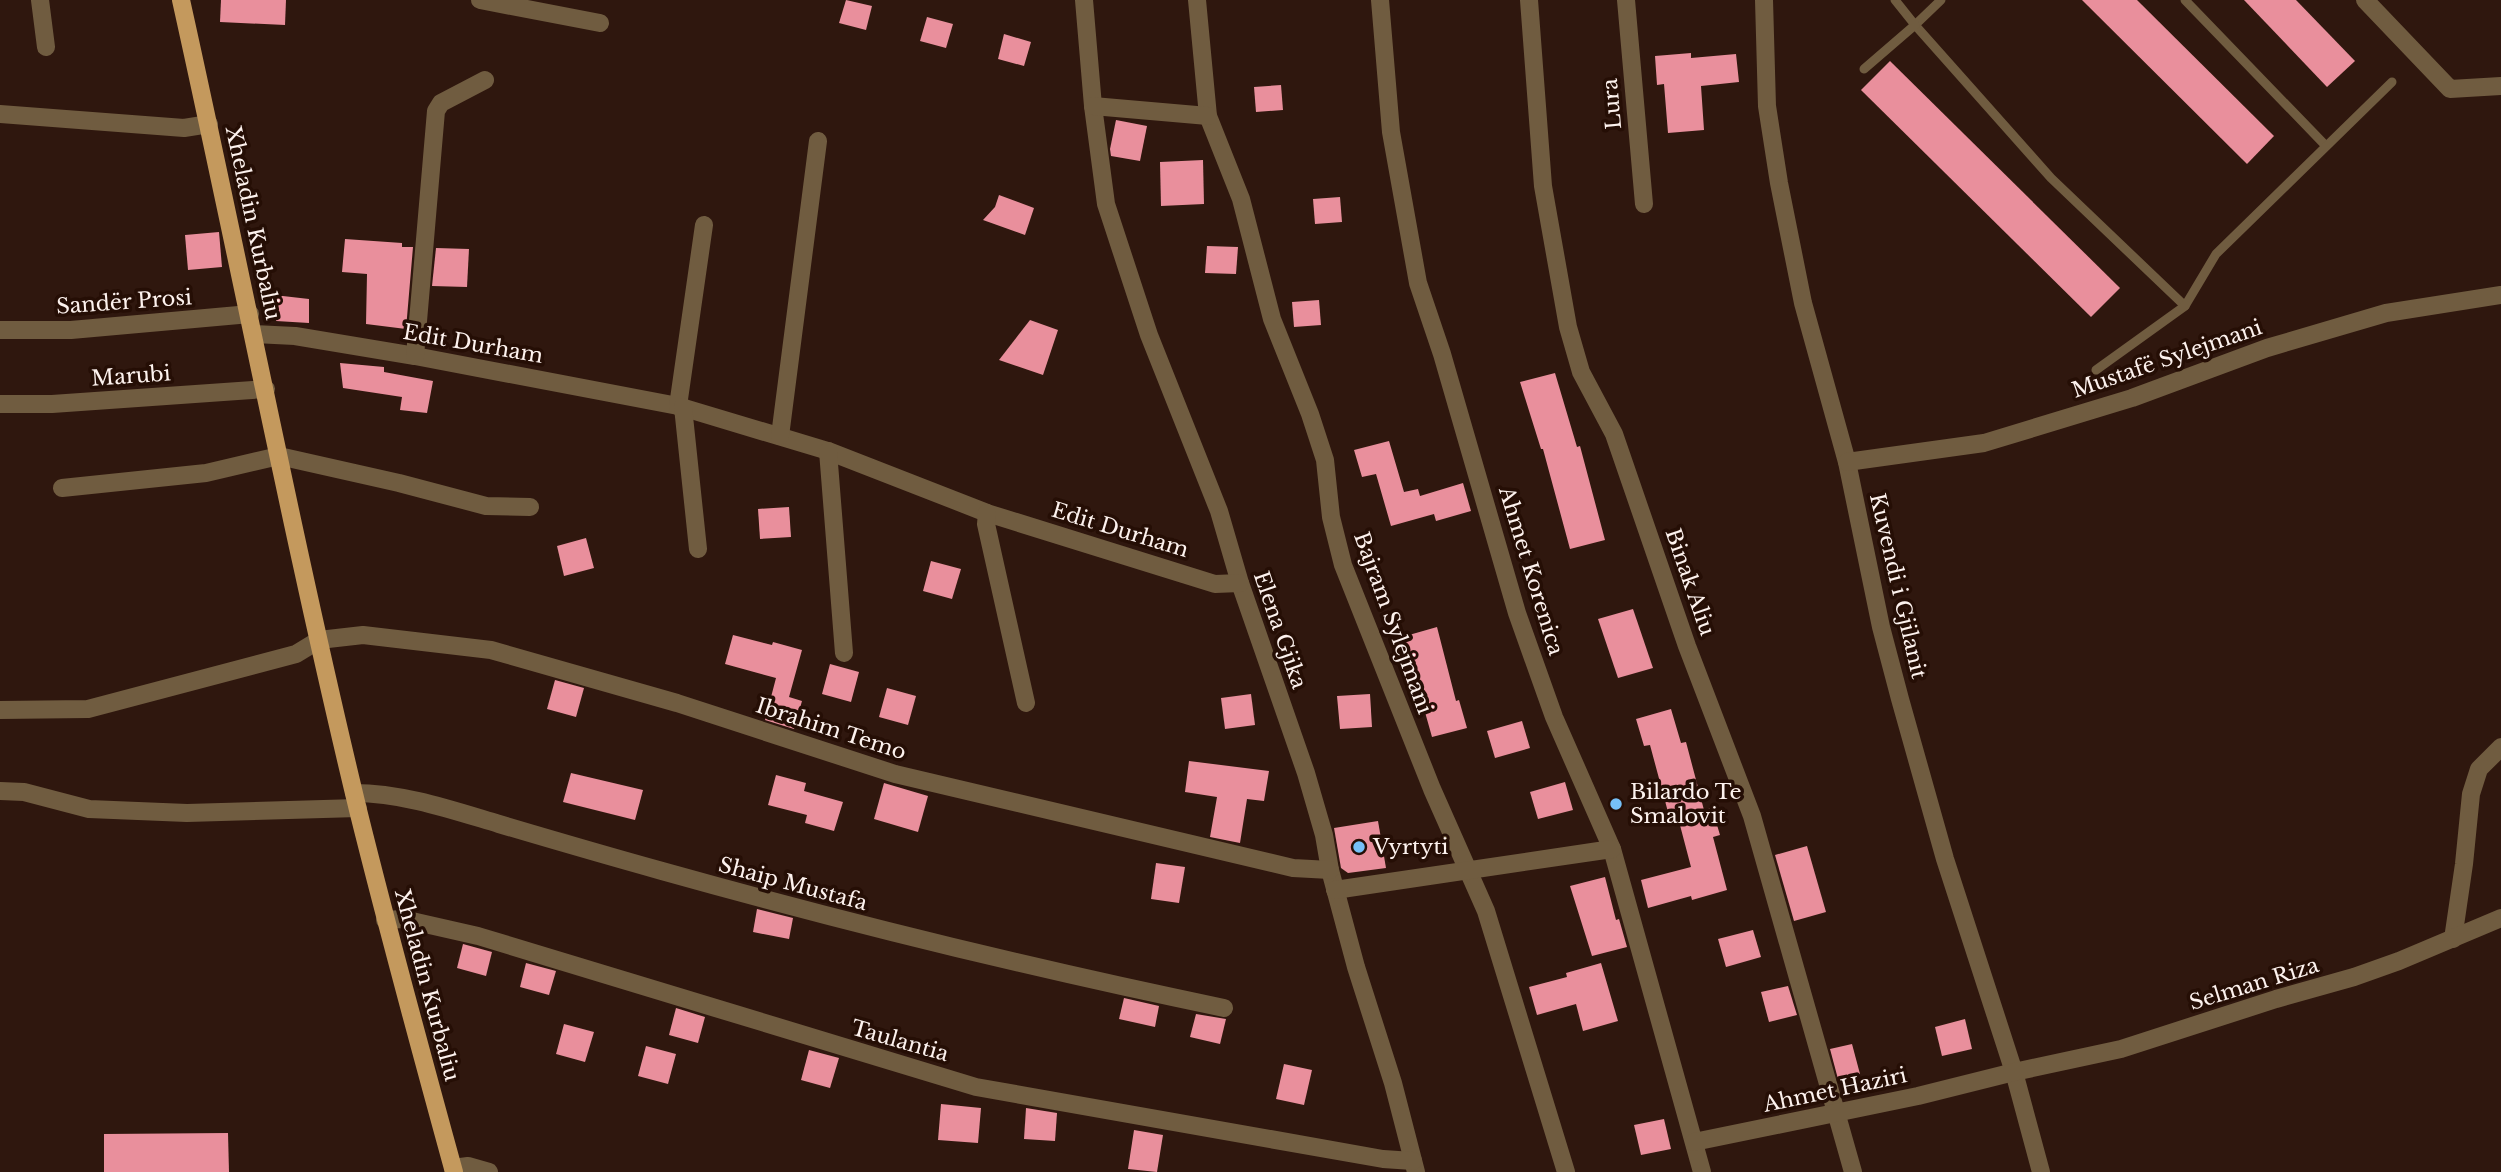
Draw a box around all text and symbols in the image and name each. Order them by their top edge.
street label: Lura [1597,77,1627,131]
street label: Xheladin Kurbaliu [220,124,286,322]
street label: Sandër Prosi [55,284,193,320]
street label: Mustafë Sylejmani [2068,314,2266,404]
street label: Edit Durham [401,319,546,369]
street label: Marubi [90,360,172,392]
street label: Ahmet Korenica [1493,483,1569,659]
street label: Kuvendi i Gjilanit [1864,491,1932,681]
street label: Edit Durham [1048,497,1192,563]
street label: Binak Aliu [1660,525,1720,639]
street label: Bajram Sylejmani [1348,528,1438,718]
street label: Elena Gjika [1248,568,1312,692]
street label: Ibrahim Temo [753,692,909,766]
place label: Bilardo Te Smalovit [1630,779,1741,829]
marker: Bilardo Te Smalovit [1608,796,1624,812]
place label: Vyrtyti [1372,834,1449,860]
marker: Vyrtyti [1351,839,1367,855]
street label: Shaip Mustafa [716,852,871,916]
street label: Xheladin Kurbaliu [389,886,465,1084]
street label: Selman Riza [2186,952,2322,1016]
street label: Taulantia [848,1015,952,1067]
street label: Ahmet Haziri [1760,1062,1909,1118]

